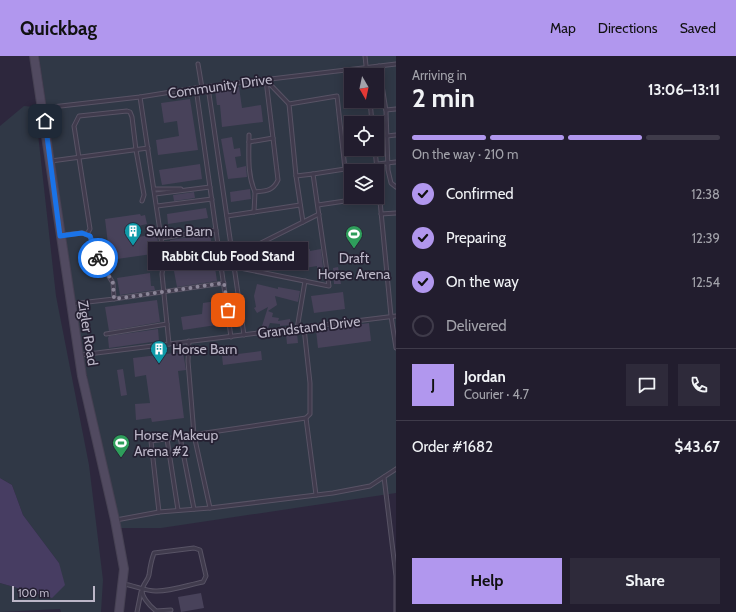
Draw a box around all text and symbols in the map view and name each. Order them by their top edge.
text: Quickbag [20,17,97,40]
text: Map [550,19,576,37]
text: Directions [598,19,658,37]
text: Saved [680,19,716,37]
text: Arriving in [412,67,467,83]
north arrow [344,68,384,108]
map controls [344,68,384,204]
street label: Community Drive [167,70,273,102]
text: 13:06–13:11 [648,81,720,99]
text: 2 min [412,82,475,114]
pin [28,104,62,138]
icon: home [34,110,56,132]
button: locate [344,116,384,156]
text: On the way · 210 m [412,146,518,162]
button: layers [344,164,384,204]
icon: check [412,183,434,205]
text: Confirmed [446,185,514,203]
text: 12:38 [691,186,720,202]
building icon: Swine Barn [123,221,143,246]
place label: Swine Barn [146,222,213,240]
sports icon: Draft Horse Arena [344,224,364,249]
icon: check [412,227,434,249]
text: Preparing [446,229,506,247]
text: 12:39 [692,230,720,246]
courier [78,238,118,278]
callout: Rabbit Club Food Stand [148,242,308,270]
icon: bike [87,247,109,269]
text: Rabbit Club Food Stand [161,248,295,264]
place label: Draft Horse Arena [318,249,391,283]
icon: check [412,271,434,293]
text: On the way [446,273,519,291]
text: 12:54 [692,274,720,290]
pin [211,293,245,327]
street label: Zigler Road [74,299,102,367]
icon: bag [217,299,239,321]
street label: Grandstand Drive [257,312,361,342]
text: Delivered [446,317,507,335]
building icon: Horse Barn [149,339,169,364]
place label: Horse Barn [172,340,237,358]
button: chat [626,364,668,406]
button: phone [678,364,720,406]
text: Jordan [464,368,506,386]
text: J [431,376,435,394]
text: Courier · 4.7 [464,386,529,402]
place label: Horse Makeup Arena #2 [134,426,218,460]
sports icon: Horse Makeup Arena #2 [111,433,131,458]
text: Order #1682 [412,438,493,456]
text: $43.67 [674,438,720,456]
button: Help [412,558,562,604]
button: Share [570,558,720,604]
scale bar [12,584,95,603]
text: 100 m [18,586,49,600]

